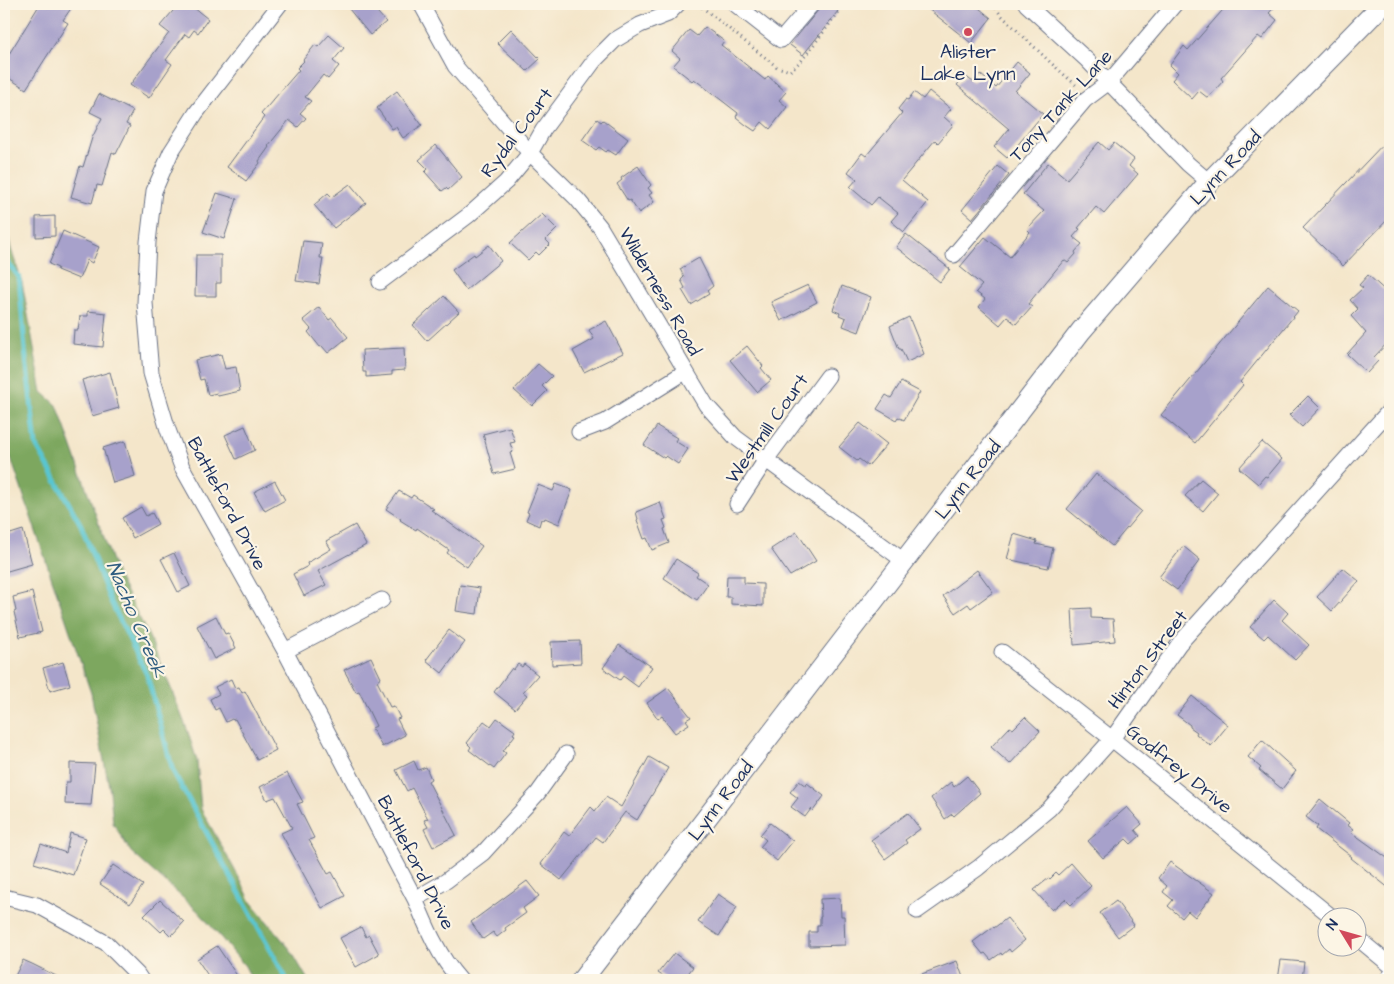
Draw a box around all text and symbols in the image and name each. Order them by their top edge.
marker: Alister Lake Lynn [962,26,974,38]
place label: Alister Lake Lynn [921,39,1015,89]
street label: Tony Tank Lane [1003,44,1120,169]
street label: Rydal Court [475,82,561,184]
street label: Lynn Road [1184,124,1269,212]
street label: Wilderness Road [612,222,708,361]
street label: Westmill Court [719,368,815,489]
street label: Battleford Drive [180,432,273,575]
street label: Lynn Road [929,434,1009,526]
water label: Nacho Creek [99,557,173,682]
street label: Hinton Street [1102,604,1195,715]
street label: Godfrey Drive [1120,718,1238,821]
street label: Lynn Road [682,755,761,847]
street label: Battleford Drive [370,791,461,934]
north arrow [1316,906,1366,956]
text: N [1322,915,1343,934]

